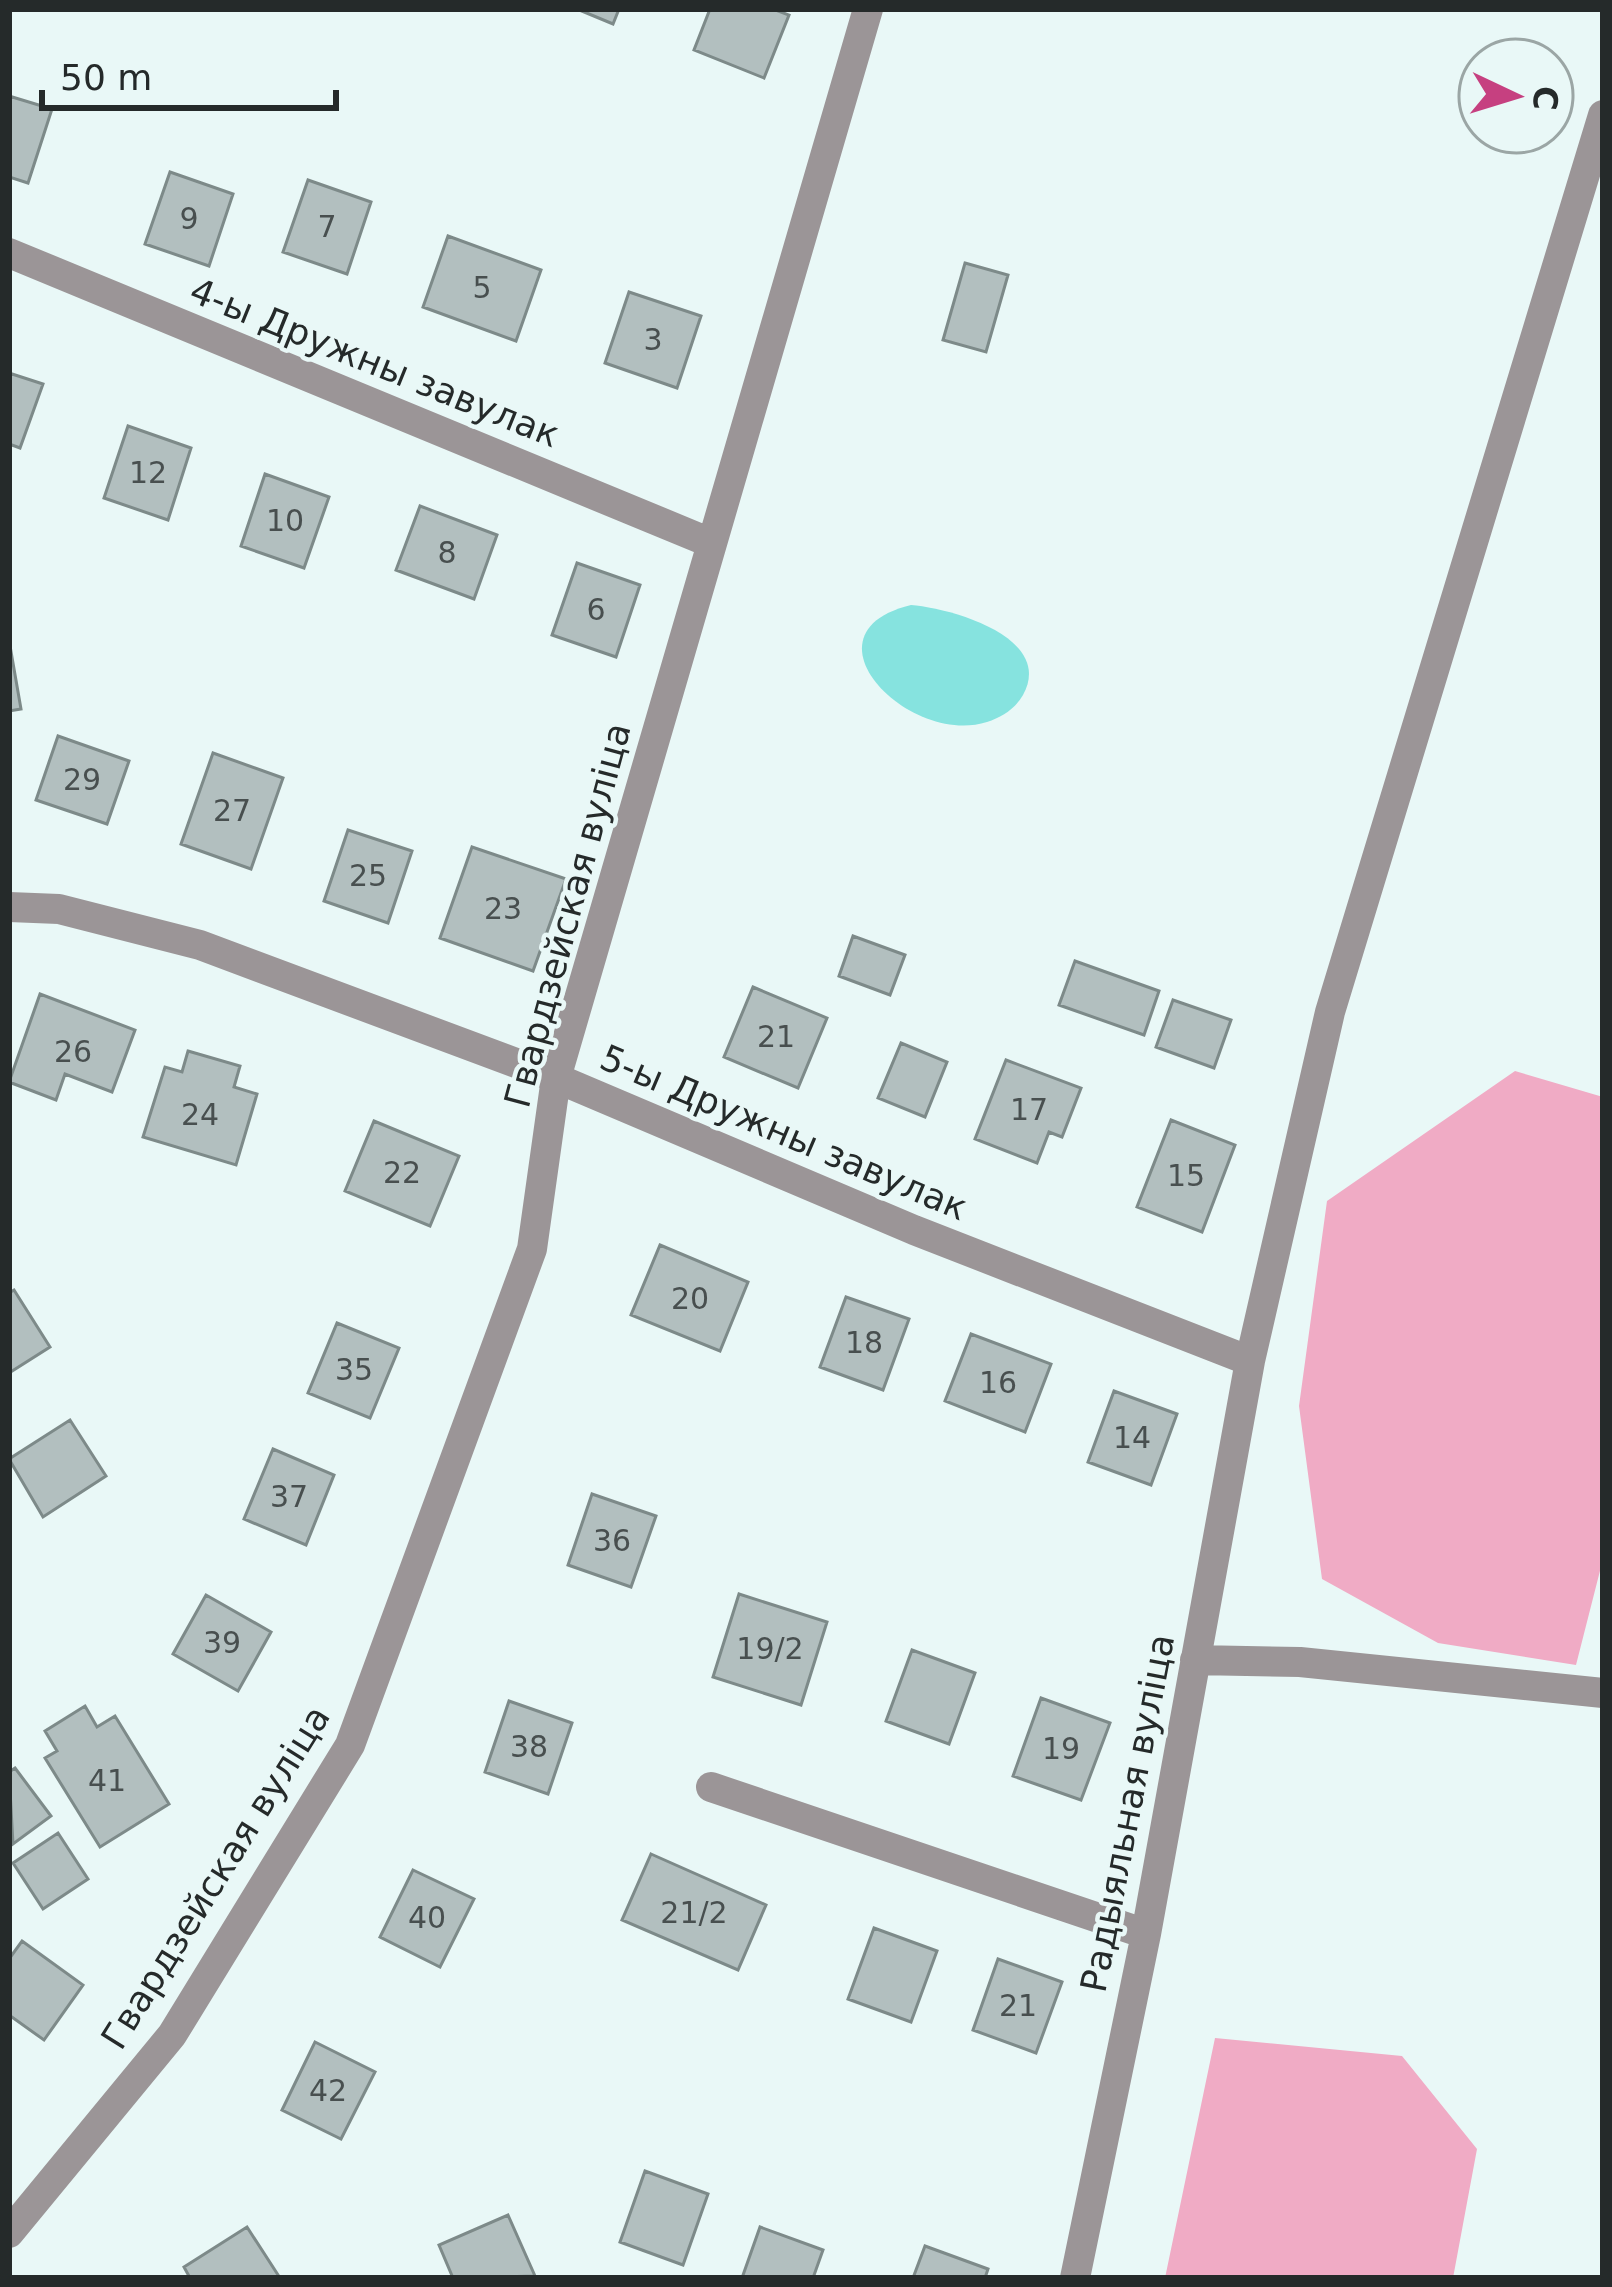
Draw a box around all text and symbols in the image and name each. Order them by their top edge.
scale bar [42,36,336,110]
north arrow [1456,36,1576,156]
text: 50 m [60,57,152,98]
text: С [1525,85,1566,111]
house number: 9 [179,201,199,236]
house number: 7 [317,209,337,244]
street label: 4-ы Дружны завулак [184,270,565,455]
house number: 5 [472,270,492,305]
house number: 3 [643,322,663,357]
house number: 12 [129,455,167,490]
house number: 10 [266,503,304,538]
house number: 8 [437,535,457,570]
house number: 6 [586,592,606,627]
street label: Гвардзейская вуліца [496,718,639,1112]
house number: 29 [63,762,101,797]
house number: 27 [213,793,251,828]
house number: 25 [349,858,387,893]
house number: 23 [484,891,522,926]
house number: 21 [757,1019,795,1054]
house number: 26 [54,1034,92,1069]
street label: 5-ы Дружны завулак [594,1037,973,1228]
house number: 17 [1010,1092,1048,1127]
house number: 24 [181,1097,219,1132]
house number: 22 [383,1155,421,1190]
house number: 15 [1167,1158,1205,1193]
house number: 20 [671,1281,709,1316]
house number: 18 [845,1325,883,1360]
house number: 35 [335,1352,373,1387]
house number: 16 [979,1365,1017,1400]
house number: 14 [1113,1420,1151,1455]
house number: 37 [270,1479,308,1514]
house number: 36 [593,1523,631,1558]
house number: 39 [203,1625,241,1660]
house number: 19/2 [736,1631,804,1666]
street label: Радыяльная вуліца [1073,1631,1182,1996]
street label: Гвардзейская вуліца [93,1698,338,2056]
house number: 38 [510,1729,548,1764]
house number: 19 [1042,1731,1080,1766]
house number: 41 [88,1763,126,1798]
house number: 21/2 [660,1895,728,1930]
house number: 40 [408,1900,446,1935]
house number: 21 [999,1988,1037,2023]
house number: 42 [309,2073,347,2108]

